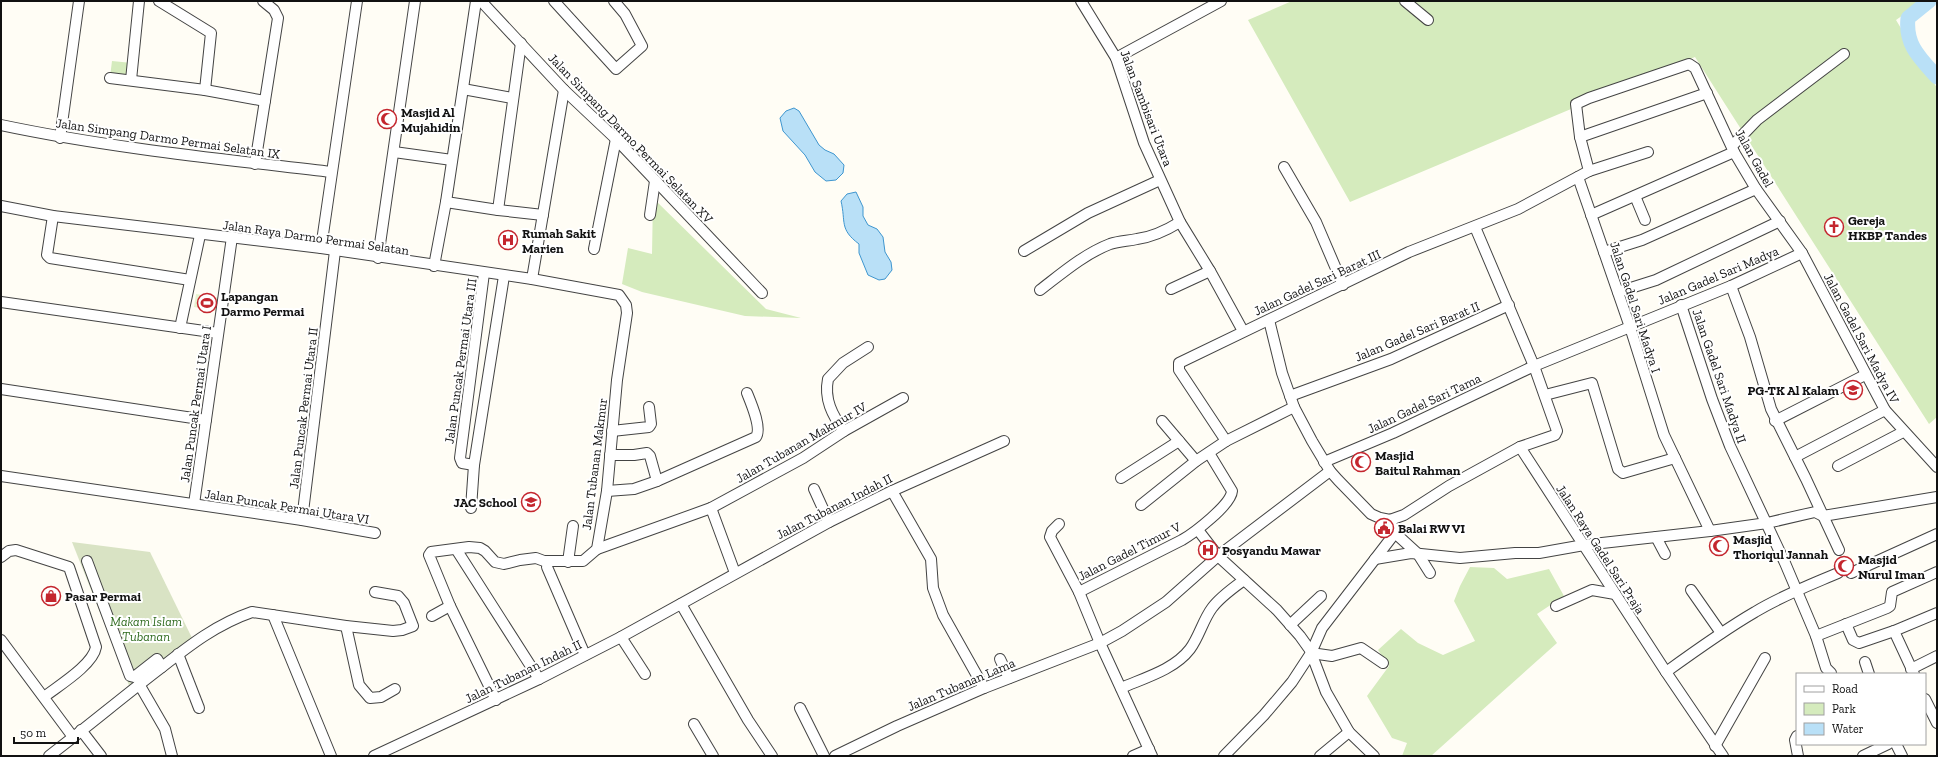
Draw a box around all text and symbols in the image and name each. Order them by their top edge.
street label: Jalan Sambisari Utara [1117,48,1176,169]
street label: Jalan Simpang Darmo Permai Selatan XV [545,50,716,227]
place label: Masjid Al Mujahidin [401,105,461,136]
mosque icon: Masjid Al Mujahidin [376,108,398,130]
street label: Jalan Simpang Darmo Permai Selatan IX [55,115,282,162]
street label: Jalan Gadel [1732,127,1777,190]
place label: Gereja HKBP Tandes [1848,213,1927,243]
church icon: Gereja HKBP Tandes [1823,216,1845,238]
street label: Jalan Raya Darmo Permai Selatan [222,217,410,258]
place label: Rumah Sakit Marien [522,226,597,256]
hospital icon: Rumah Sakit Marien [497,229,519,251]
street label: Jalan Gadel Sari Madya I [1607,240,1664,375]
street label: Jalan Gadel Sari Madya [1656,243,1781,308]
street label: Jalan Gadel Sari Barat III [1251,246,1383,318]
street label: Jalan Gadel Sari Madya IV [1821,271,1903,406]
street label: Jalan Puncak Permai Utara III [441,278,480,445]
place label: Lapangan Darmo Permai [221,289,305,319]
sports icon: Lapangan Darmo Permai [196,292,218,314]
street label: Jalan Gadel Sari Barat II [1353,298,1482,365]
street label: Jalan Gadel Sari Madya II [1689,307,1750,445]
street label: Jalan Puncak Permai Utara I [177,325,214,483]
street label: Jalan Puncak Permai Utara II [286,327,321,490]
street label: Jalan Gadel Sari Tama [1365,370,1484,436]
school or university icon: PG-TK Al Kalam [1842,379,1864,401]
place label: PG-TK Al Kalam [1748,383,1840,398]
street label: Jalan Tubanan Makmur [579,397,610,531]
street label: Jalan Tubanan Makmur IV [733,399,870,486]
place label: Masjid Baitul Rahman [1375,448,1461,478]
mosque icon: Masjid Baitul Rahman [1350,451,1372,473]
street label: Jalan Tubanan Indah II [774,471,895,542]
street label: Jalan Raya Gadel Sari Praja [1552,482,1648,618]
street label: Jalan Puncak Permai Utara VI [204,486,370,527]
school or university icon: JAC School [520,491,542,513]
place label: JAC School [454,495,517,510]
public building icon: Balai RW VI [1373,517,1395,539]
street label: Jalan Gadel Timur V [1075,519,1184,584]
place label: Balai RW VI [1398,521,1466,536]
place label: Masjid Thoriqul Jannah [1733,532,1829,562]
mosque icon: Masjid Thoriqul Jannah [1708,535,1730,557]
hospital icon: Posyandu Mawar [1197,539,1219,561]
place label: Posyandu Mawar [1222,543,1321,558]
place label: Masjid Nurul Iman [1858,552,1925,582]
mosque icon: Masjid Nurul Iman [1833,555,1855,577]
shop icon: Pasar Permai [40,585,62,607]
place label: Pasar Permai [65,589,141,604]
park label: Makam Islam Tubanan [110,614,182,644]
street label: Jalan Tubanan Indah II [462,637,584,706]
street label: Jalan Tubanan Lama [905,655,1018,714]
legend [1796,673,1926,745]
text: Road [1832,682,1858,696]
text: Park [1832,702,1857,716]
scale bar [14,719,78,745]
text: Water [1832,722,1864,736]
text: 50 m [20,726,47,740]

